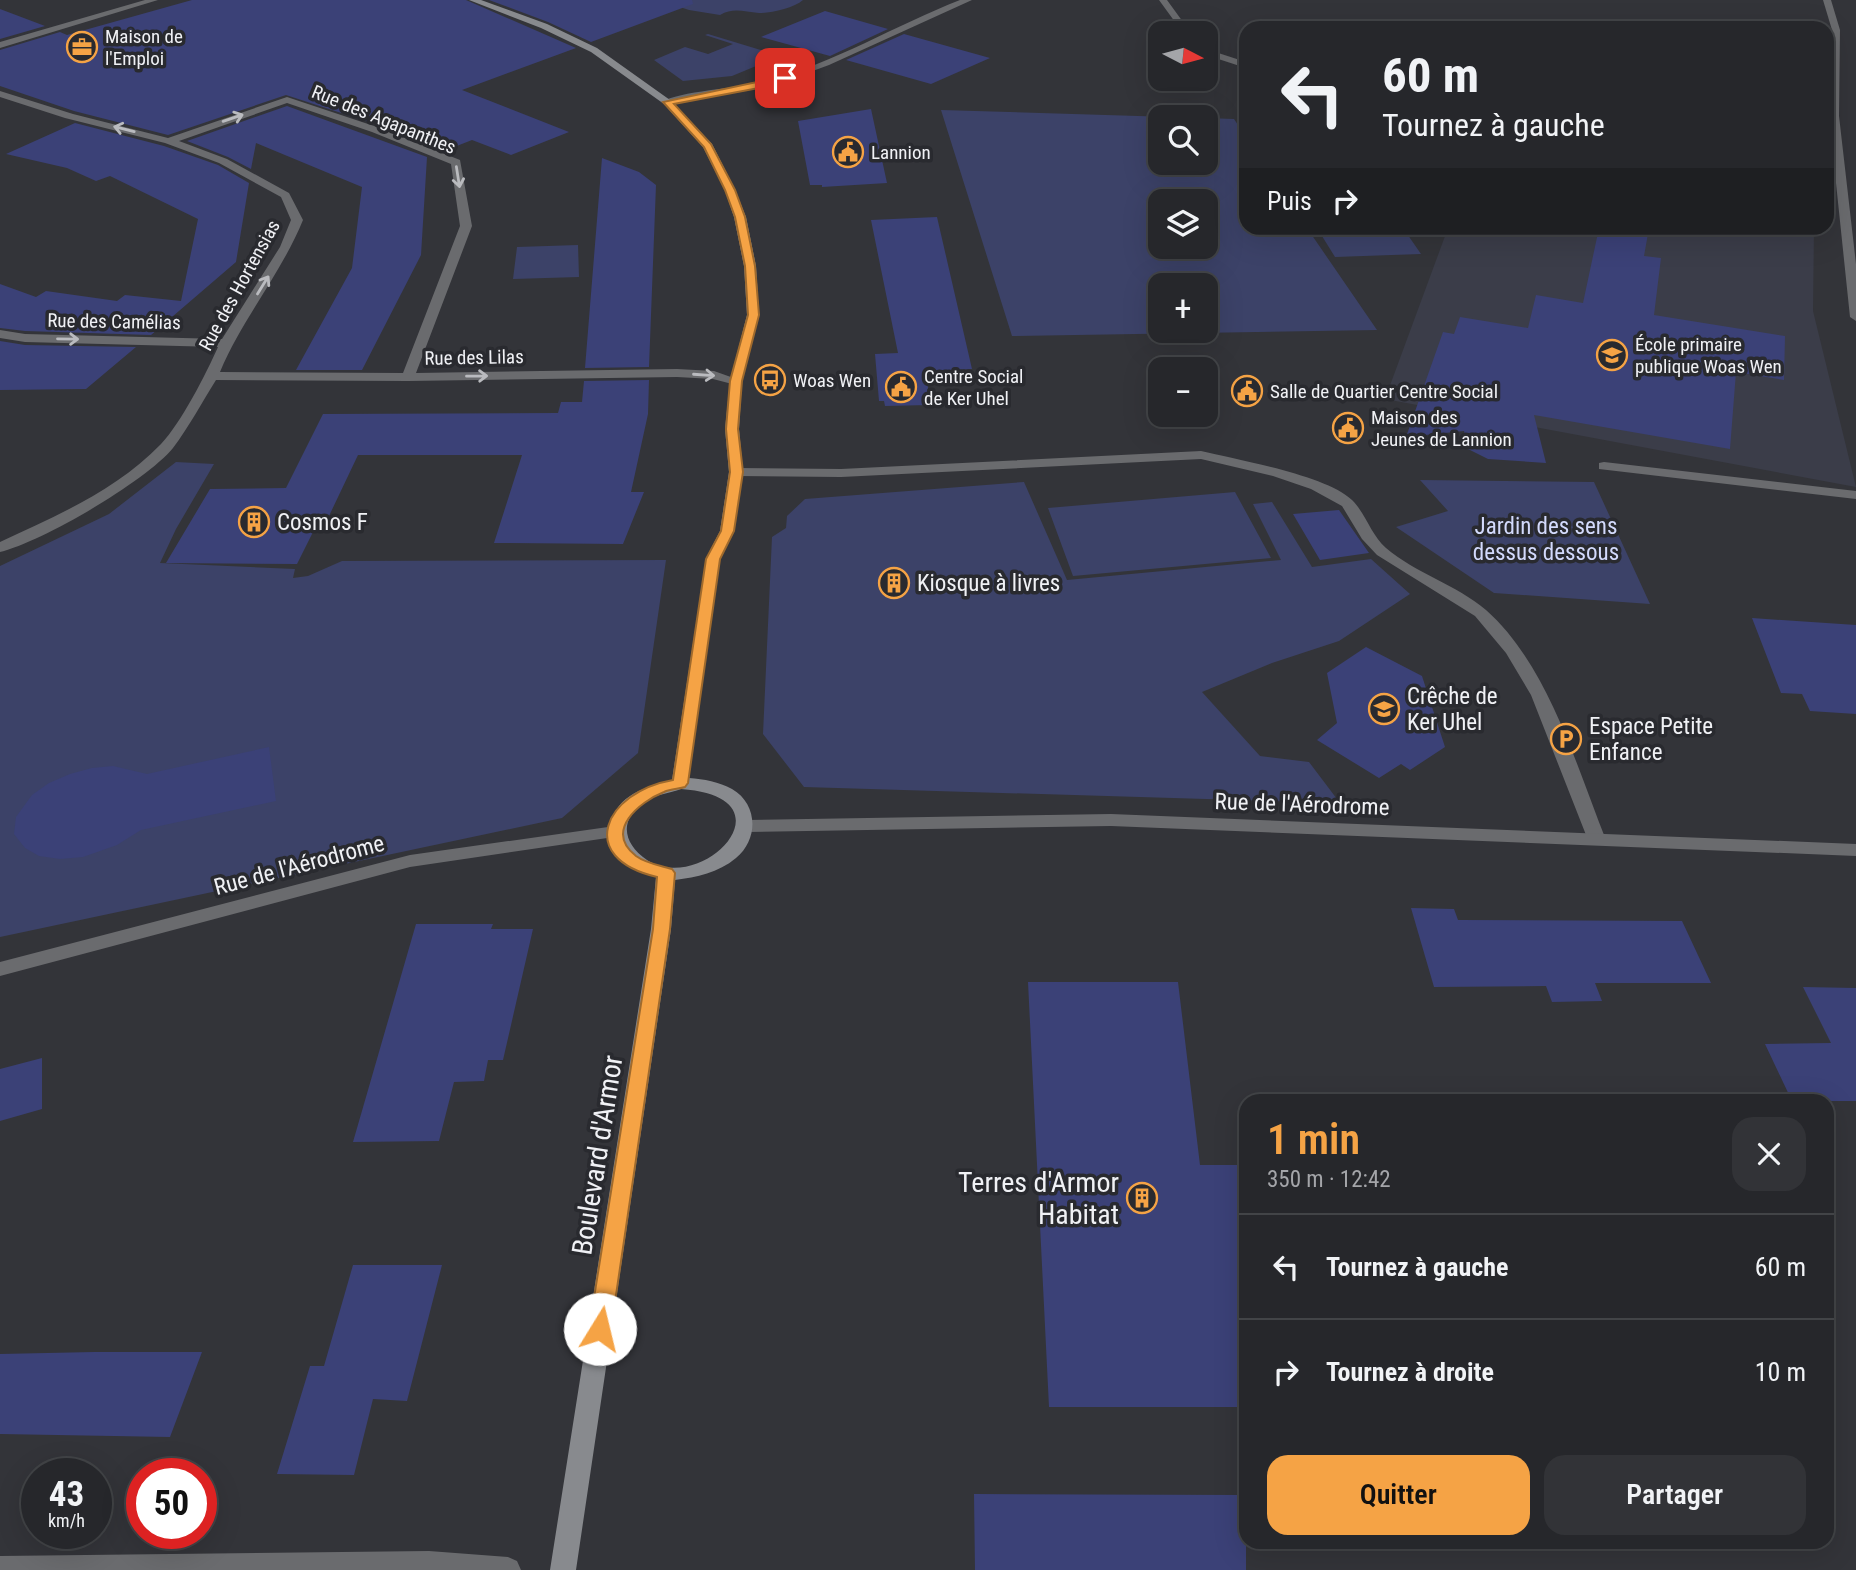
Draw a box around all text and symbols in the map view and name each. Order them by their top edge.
north arrow [1148,21,1218,91]
map controls [1148,21,1218,427]
place label: Maison de l'Emploi [105,25,183,70]
office icon: Maison de l'Emploi [65,30,99,64]
text: 60 m [1382,47,1479,104]
pin [755,48,815,108]
icon: left [1267,49,1358,140]
icon: arrive [766,59,804,97]
street label: Rue des Agapanthes [308,80,459,159]
button: search [1148,105,1218,175]
text: Tournez à gauche [1382,106,1605,144]
one-way arrow [222,111,244,124]
one-way arrow [113,122,135,135]
public building icon: Lannion [831,135,865,169]
place label: Lannion [871,141,931,164]
one-way arrow [452,165,465,188]
icon: right [1326,182,1364,220]
text: Puis [1267,186,1312,216]
button: layers [1148,189,1218,259]
street label: Rue des Hortensias [194,216,285,355]
button: + [1148,273,1218,343]
one-way arrow [256,276,270,296]
street label: Rue des Camélias [47,309,181,334]
one-way arrow [56,332,79,346]
place label: École primaire publique Woas Wen [1635,333,1782,378]
school or university icon: École primaire publique Woas Wen [1595,338,1629,372]
street label: Rue des Lilas [424,345,524,370]
button: − [1148,357,1218,427]
bus stop icon: Woas Wen [753,363,787,397]
place label: Centre Social de Ker Uhel [924,365,1023,410]
one-way arrow [692,368,715,381]
one-way arrow [465,369,488,383]
place label: Woas Wen [793,369,871,392]
public building icon: Centre Social de Ker Uhel [884,370,918,404]
public building icon: Salle de Quartier Centre Social [1230,374,1264,408]
place label: Salle de Quartier Centre Social [1270,380,1498,403]
place label: Maison des Jeunes de Lannion [1371,406,1512,451]
public building icon: Maison des Jeunes de Lannion [1331,411,1365,445]
building icon: Cosmos F [237,505,271,539]
place label: Cosmos F [277,509,368,536]
park label: Jardin des sens dessus dessous [1473,513,1619,566]
building icon: Kiosque à livres [877,566,911,600]
place label: Kiosque à livres [917,570,1060,597]
place label: Crêche de Ker Uhel [1407,683,1498,736]
school or university icon: Crêche de Ker Uhel [1367,692,1401,726]
place label: Espace Petite Enfance [1589,713,1713,766]
parking icon: Espace Petite Enfance [1549,722,1583,756]
street label: Rue de l'Aérodrome [1214,788,1390,821]
street label: Rue de l'Aérodrome [211,830,387,901]
street label: Boulevard d'Armor [565,1053,630,1257]
text: 1 min [1267,1115,1360,1164]
button: close [1732,1117,1806,1191]
place label: Terres d'Armor Habitat [958,1166,1119,1231]
text: 350 m · 12:42 [1267,1166,1391,1193]
building icon: Terres d'Armor Habitat [1125,1181,1159,1215]
icon: left [1267,1248,1305,1286]
text: Tournez à gauche [1326,1252,1508,1282]
text: 60 m [1755,1252,1806,1282]
position arrow [563,1292,637,1366]
icon: right [1267,1353,1305,1391]
text: Tournez à droite [1326,1357,1494,1387]
text: 10 m [1755,1357,1806,1387]
button: Quitter [1267,1455,1530,1535]
button: Partager [1544,1455,1806,1535]
speed limit sign: 50 [126,1458,217,1549]
text: 43 [49,1474,84,1515]
text: km/h [48,1510,85,1531]

